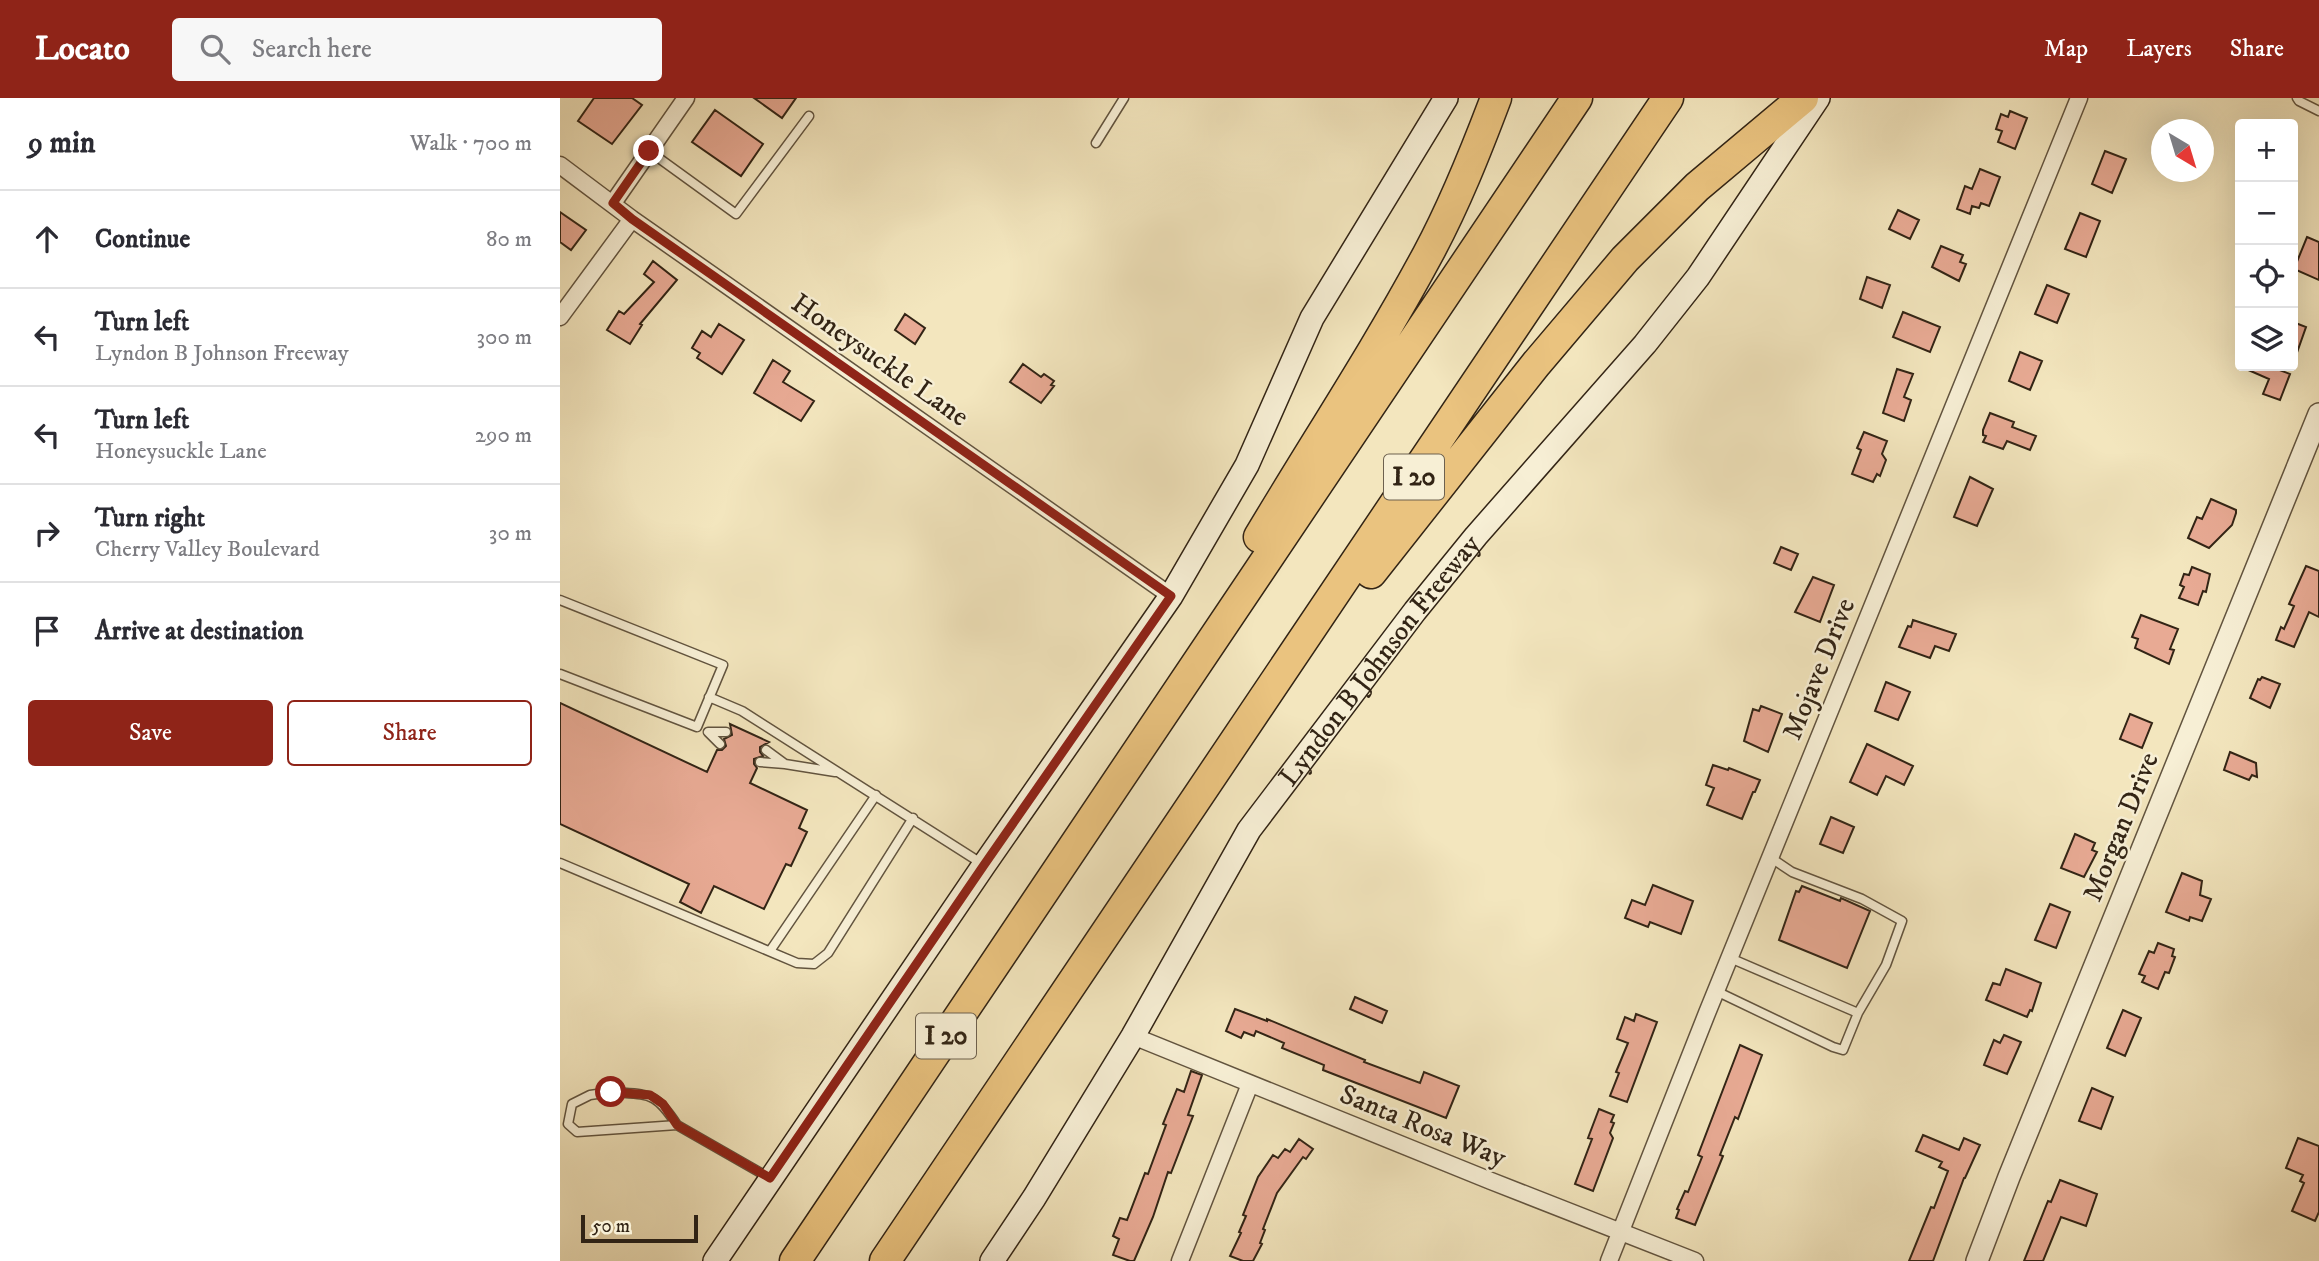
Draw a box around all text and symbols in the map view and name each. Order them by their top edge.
search box [172,18,662,81]
text: Locato [35,29,130,70]
icon: search [196,30,234,68]
text: Search here [252,33,372,66]
text: Map [2044,34,2088,64]
text: Layers [2126,34,2192,64]
text: Share [2230,34,2284,64]
north arrow [2151,119,2214,182]
map controls [2235,119,2298,371]
button: + [2235,119,2298,182]
text: 9 min [28,125,95,162]
text: Walk · 700 m [410,129,532,158]
route end [633,135,664,166]
button: − [2235,182,2298,245]
icon: ahead [28,220,66,258]
text: Continue [95,223,190,256]
text: 80 m [486,225,532,254]
button: locate [2235,245,2298,308]
street label: Honeysuckle Lane [784,286,976,434]
text: Turn left [95,306,189,339]
button: layers [2235,308,2298,371]
icon: left [28,318,66,356]
text: 300 m [476,323,532,352]
text: Lyndon B Johnson Freeway [95,339,349,368]
text: Turn left [95,404,189,437]
icon: left [28,416,66,454]
text: 290 m [475,421,532,450]
text: Honeysuckle Lane [95,437,267,466]
road number: I 20 [1384,454,1444,500]
text: Turn right [95,502,205,535]
icon: right [28,514,66,552]
text: 30 m [489,519,532,548]
street label: Lyndon B Johnson Freeway [1271,527,1488,793]
text: Cherry Valley Boulevard [95,535,320,564]
street label: Mojave Drive [1775,593,1863,745]
icon: arrive [28,612,66,650]
text: Arrive at destination [95,615,304,648]
button: Save [28,700,273,766]
button: Share [287,700,532,766]
street label: Morgan Drive [2075,747,2167,907]
road number: I 20 [916,1014,976,1058]
route start [595,1076,626,1107]
street label: Santa Rosa Way [1335,1077,1512,1176]
scale bar [581,1212,698,1244]
text: 50 m [592,1215,630,1238]

